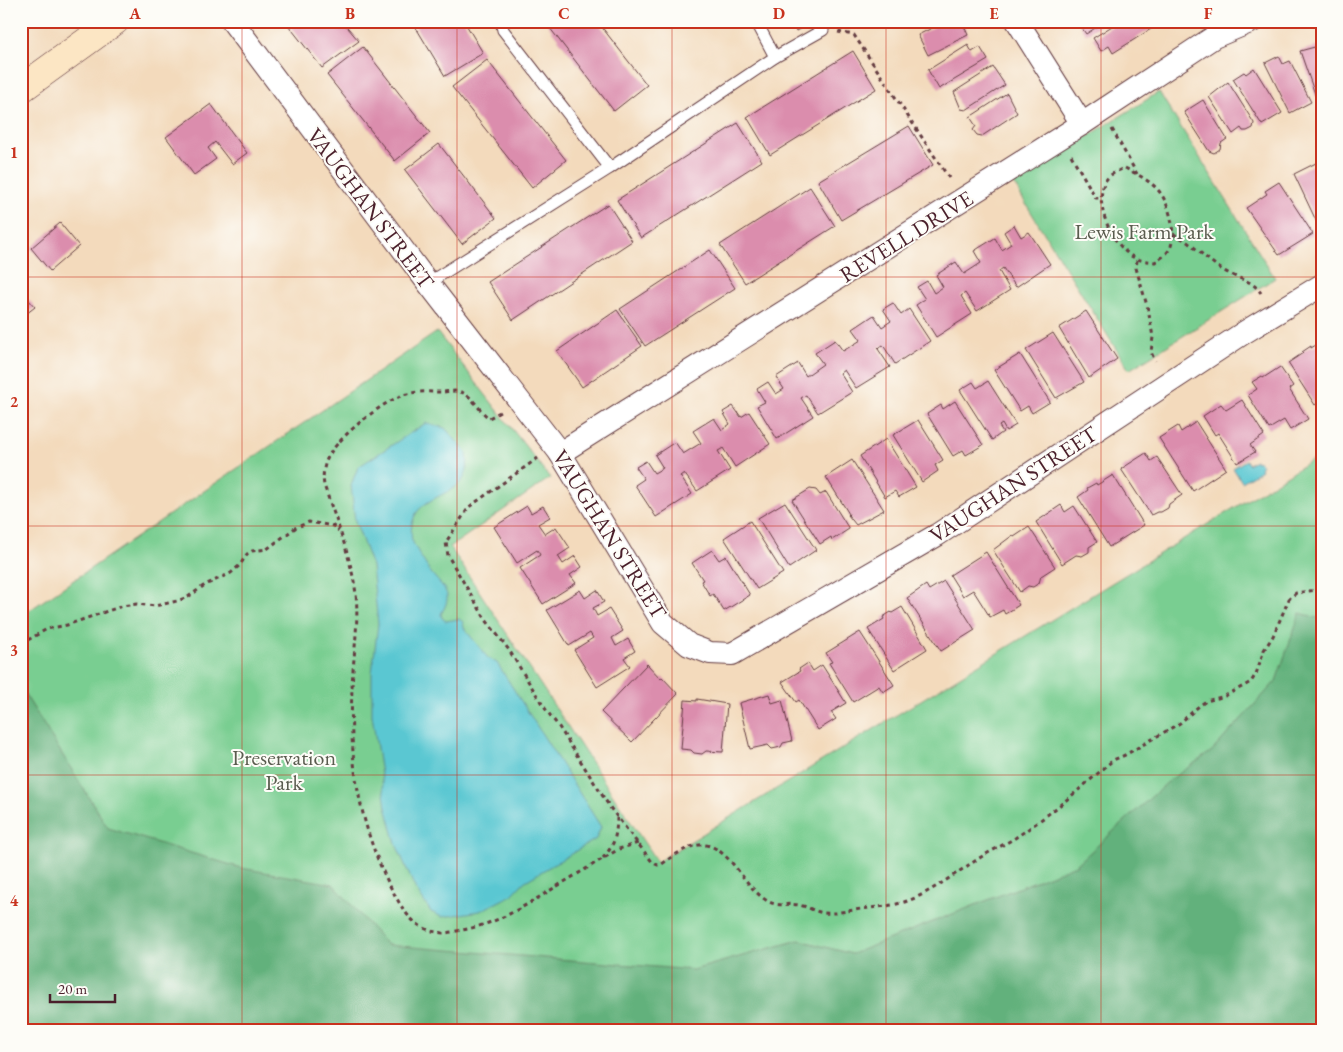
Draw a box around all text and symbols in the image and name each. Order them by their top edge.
text: A [128,3,141,24]
text: B [345,3,355,24]
text: C [558,3,570,24]
text: D [773,3,785,24]
text: E [989,3,999,24]
text: F [1204,3,1213,24]
street label: VAUGHAN STREET [300,122,441,295]
text: 1 [10,142,18,163]
street label: REVELL DRIVE [834,184,979,289]
park label: Lewis Farm Park [1074,217,1214,246]
text: 2 [10,391,19,412]
street label: VAUGHAN STREET [924,419,1103,550]
street label: VAUGHAN STREET [546,444,674,625]
text: 3 [10,640,18,661]
park label: Preservation Park [232,743,336,797]
text: 4 [10,890,19,911]
scale bar [50,972,115,1004]
text: 20 m [58,979,87,998]

